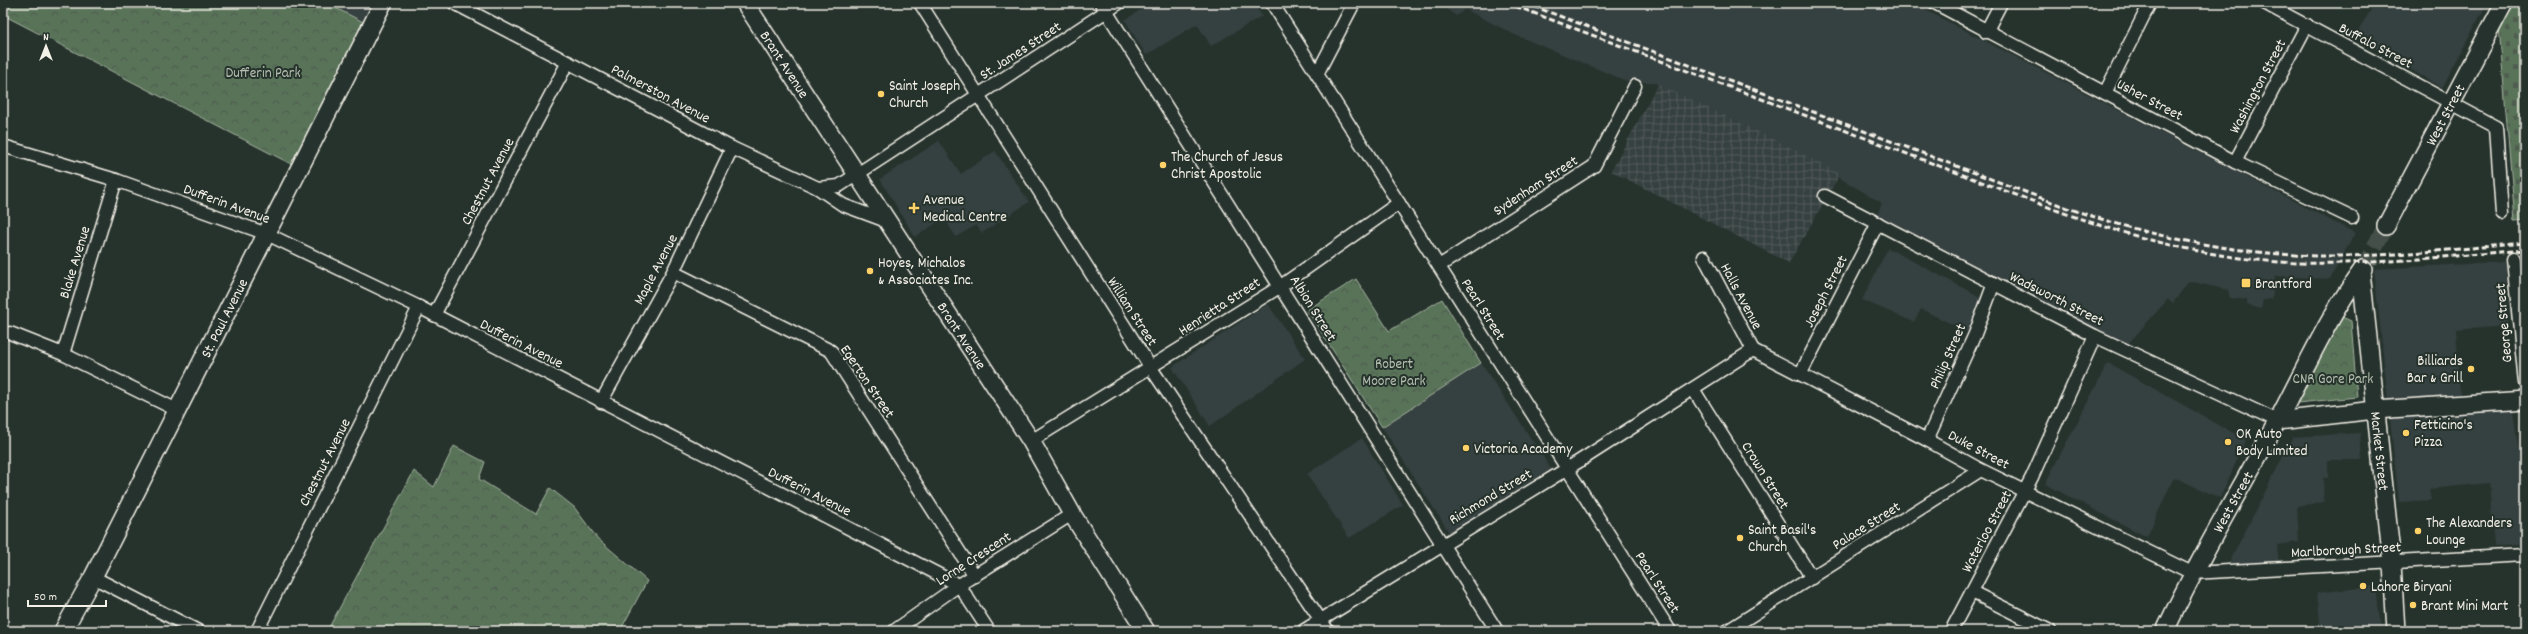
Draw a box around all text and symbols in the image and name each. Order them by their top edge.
street label: St. James Street [976,17,1067,86]
street label: Buffalo Street [2334,18,2416,76]
north arrow [26,26,66,66]
street label: Brant Avenue [753,27,814,104]
text: N [43,30,49,46]
street label: Washington Street [2225,35,2293,138]
street label: Palmerston Avenue [606,59,714,130]
park label: Dufferin Park [225,63,301,85]
street label: Usher Street [2112,74,2187,128]
place label: Saint Joseph Church [889,76,960,115]
street label: West Street [2421,80,2472,150]
marker: Saint Joseph Church [876,89,886,99]
street label: Chestnut Avenue [456,134,521,230]
place label: The Church of Jesus Christ Apostolic [1171,147,1283,186]
street label: Sydenham Street [1489,151,1583,222]
marker: The Church of Jesus Christ Apostolic [1158,160,1168,170]
street label: Dufferin Avenue [180,179,273,231]
place label: Avenue Medical Centre [923,190,1007,229]
marker: Avenue Medical Centre [908,202,920,214]
street label: Blake Avenue [54,223,98,302]
street label: Maple Avenue [629,230,685,309]
street label: Joseph Street [1799,251,1855,332]
place label: Hoyes, Michalos & Associates Inc. [878,253,973,292]
street label: Halls Avenue [1713,260,1767,335]
marker: Hoyes, Michalos & Associates Inc. [865,266,875,276]
street label: Wadsworth Street [2005,267,2107,333]
street label: Albion Street [1283,272,1342,347]
street label: William Street [1101,273,1162,351]
street label: Henrietta Street [1175,273,1266,343]
place label: Brantford [2255,274,2312,296]
street label: St. Paul Avenue [196,275,255,362]
street label: Pearl Street [1455,275,1510,346]
marker: Brantford [2240,277,2252,289]
street label: George Street [2491,282,2519,363]
street label: Brant Avenue [930,298,991,375]
street label: Dufferin Avenue [476,314,567,375]
street label: Philip Street [1925,320,1973,393]
street label: Egerton Street [834,341,899,424]
place label: Billiards Bar & Grill [2407,351,2463,390]
park label: Robert Moore Park [1362,354,1426,393]
marker: Billiards Bar & Grill [2466,364,2476,374]
park label: CNR Gore Park [2293,369,2373,391]
street label: Market Street [2363,410,2393,492]
street label: Chestnut Avenue [294,415,358,511]
place label: Fetticino's Pizza [2414,415,2473,454]
place label: OK Auto Body Limited [2236,424,2307,463]
street label: Duke Street [1943,425,2013,476]
marker: Fetticino's Pizza [2401,428,2411,438]
marker: OK Auto Body Limited [2223,437,2233,447]
street label: Crown Street [1735,438,1794,515]
place label: Victoria Academy [1474,439,1573,461]
marker: Victoria Academy [1461,443,1471,453]
street label: Dufferin Avenue [764,462,855,523]
street label: Richmond Street [1445,464,1537,531]
street label: West Street [2208,468,2261,537]
street label: Waterloo Street [1957,487,2019,577]
street label: Palace Street [1829,497,1906,556]
place label: The Alexanders Lounge [2426,513,2512,552]
place label: Saint Basil's Church [1748,520,1816,559]
marker: The Alexanders Lounge [2413,526,2423,536]
street label: Lorne Crescent [932,527,1017,592]
marker: Saint Basil's Church [1735,533,1745,543]
street label: Marlborough Street [2291,537,2402,565]
street label: Pearl Street [1628,548,1685,619]
place label: Lahore Biryani [2371,577,2452,599]
marker: Lahore Biryani [2358,581,2368,591]
scale bar [28,582,106,608]
text: 50 m [34,589,57,606]
place label: Brant Mini Mart [2421,596,2509,618]
marker: Brant Mini Mart [2408,600,2418,610]

